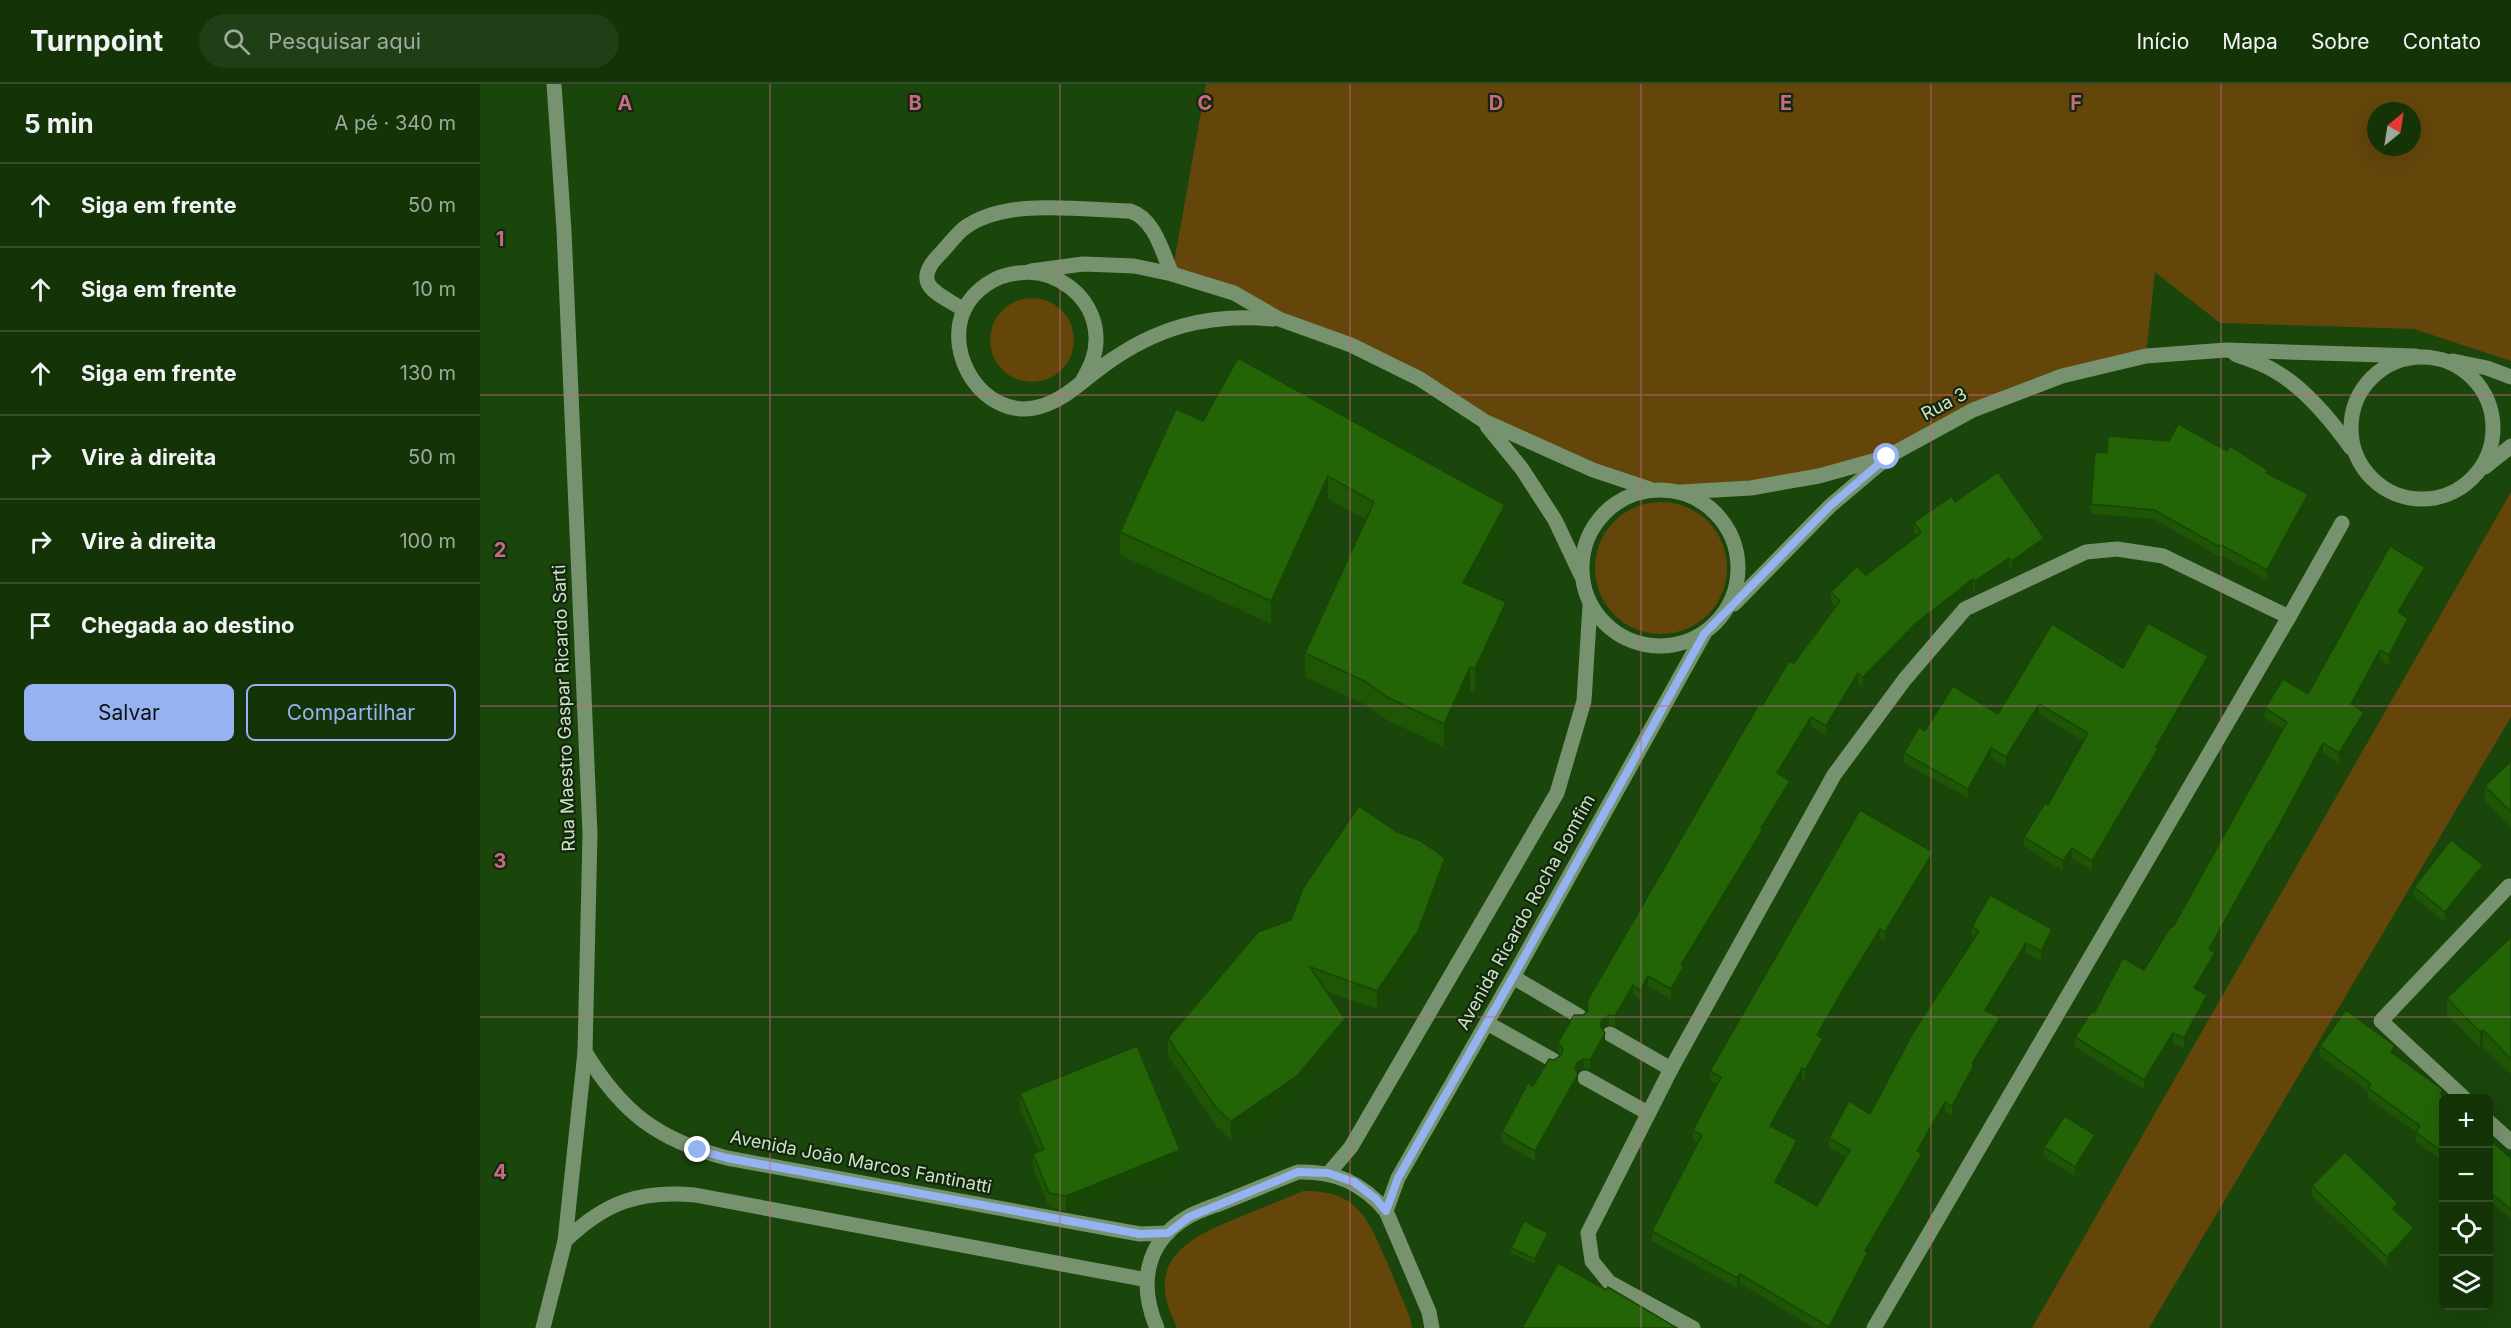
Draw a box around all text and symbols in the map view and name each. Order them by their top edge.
search box [199,14,619,68]
text: Turnpoint [30,24,163,58]
icon: search [220,25,253,58]
text: Pesquisar aqui [268,28,421,54]
text: Início [2136,29,2189,54]
text: Mapa [2222,29,2278,54]
text: Sobre [2311,29,2370,54]
text: Contato [2403,29,2481,54]
text: A [618,91,633,115]
text: B [908,91,922,115]
text: C [1198,91,1212,115]
text: D [1489,91,1503,115]
text: E [1780,91,1792,115]
text: F [2070,91,2082,115]
north arrow [2367,102,2421,156]
text: 5 min [24,108,94,139]
text: A pé · 340 m [335,111,456,135]
icon: ahead [24,189,57,222]
text: Siga em frente [81,192,237,218]
text: 50 m [408,193,456,217]
text: 1 [496,227,504,251]
icon: ahead [24,273,57,306]
text: Siga em frente [81,276,237,302]
text: 10 m [412,277,456,301]
icon: ahead [24,357,57,390]
text: Siga em frente [81,360,237,386]
text: 130 m [400,361,456,385]
street label: Rua 3 [1917,383,1970,424]
icon: right [24,441,57,474]
route start [1873,443,1899,469]
text: Vire à direita [81,444,216,470]
text: 50 m [408,445,456,469]
icon: right [24,525,57,558]
text: Vire à direita [81,528,216,554]
text: 100 m [399,529,456,553]
text: 2 [494,538,506,562]
street label: Rua Maestro Gaspar Ricardo Sarti [548,564,579,852]
icon: arrive [24,609,57,642]
text: Chegada ao destino [81,612,295,638]
button: Salvar [24,684,234,741]
button: Compartilhar [246,684,456,741]
street label: Avenida Ricardo Rocha Bomfim [1452,790,1599,1033]
text: 3 [494,849,506,873]
map controls [2439,1094,2493,1310]
button: + [2439,1094,2493,1148]
street label: Avenida João Marcos Fantinatti [729,1126,994,1197]
route end [684,1136,710,1162]
button: − [2439,1148,2493,1202]
text: 4 [493,1160,507,1184]
button: locate [2439,1202,2493,1256]
button: layers [2439,1256,2493,1310]

